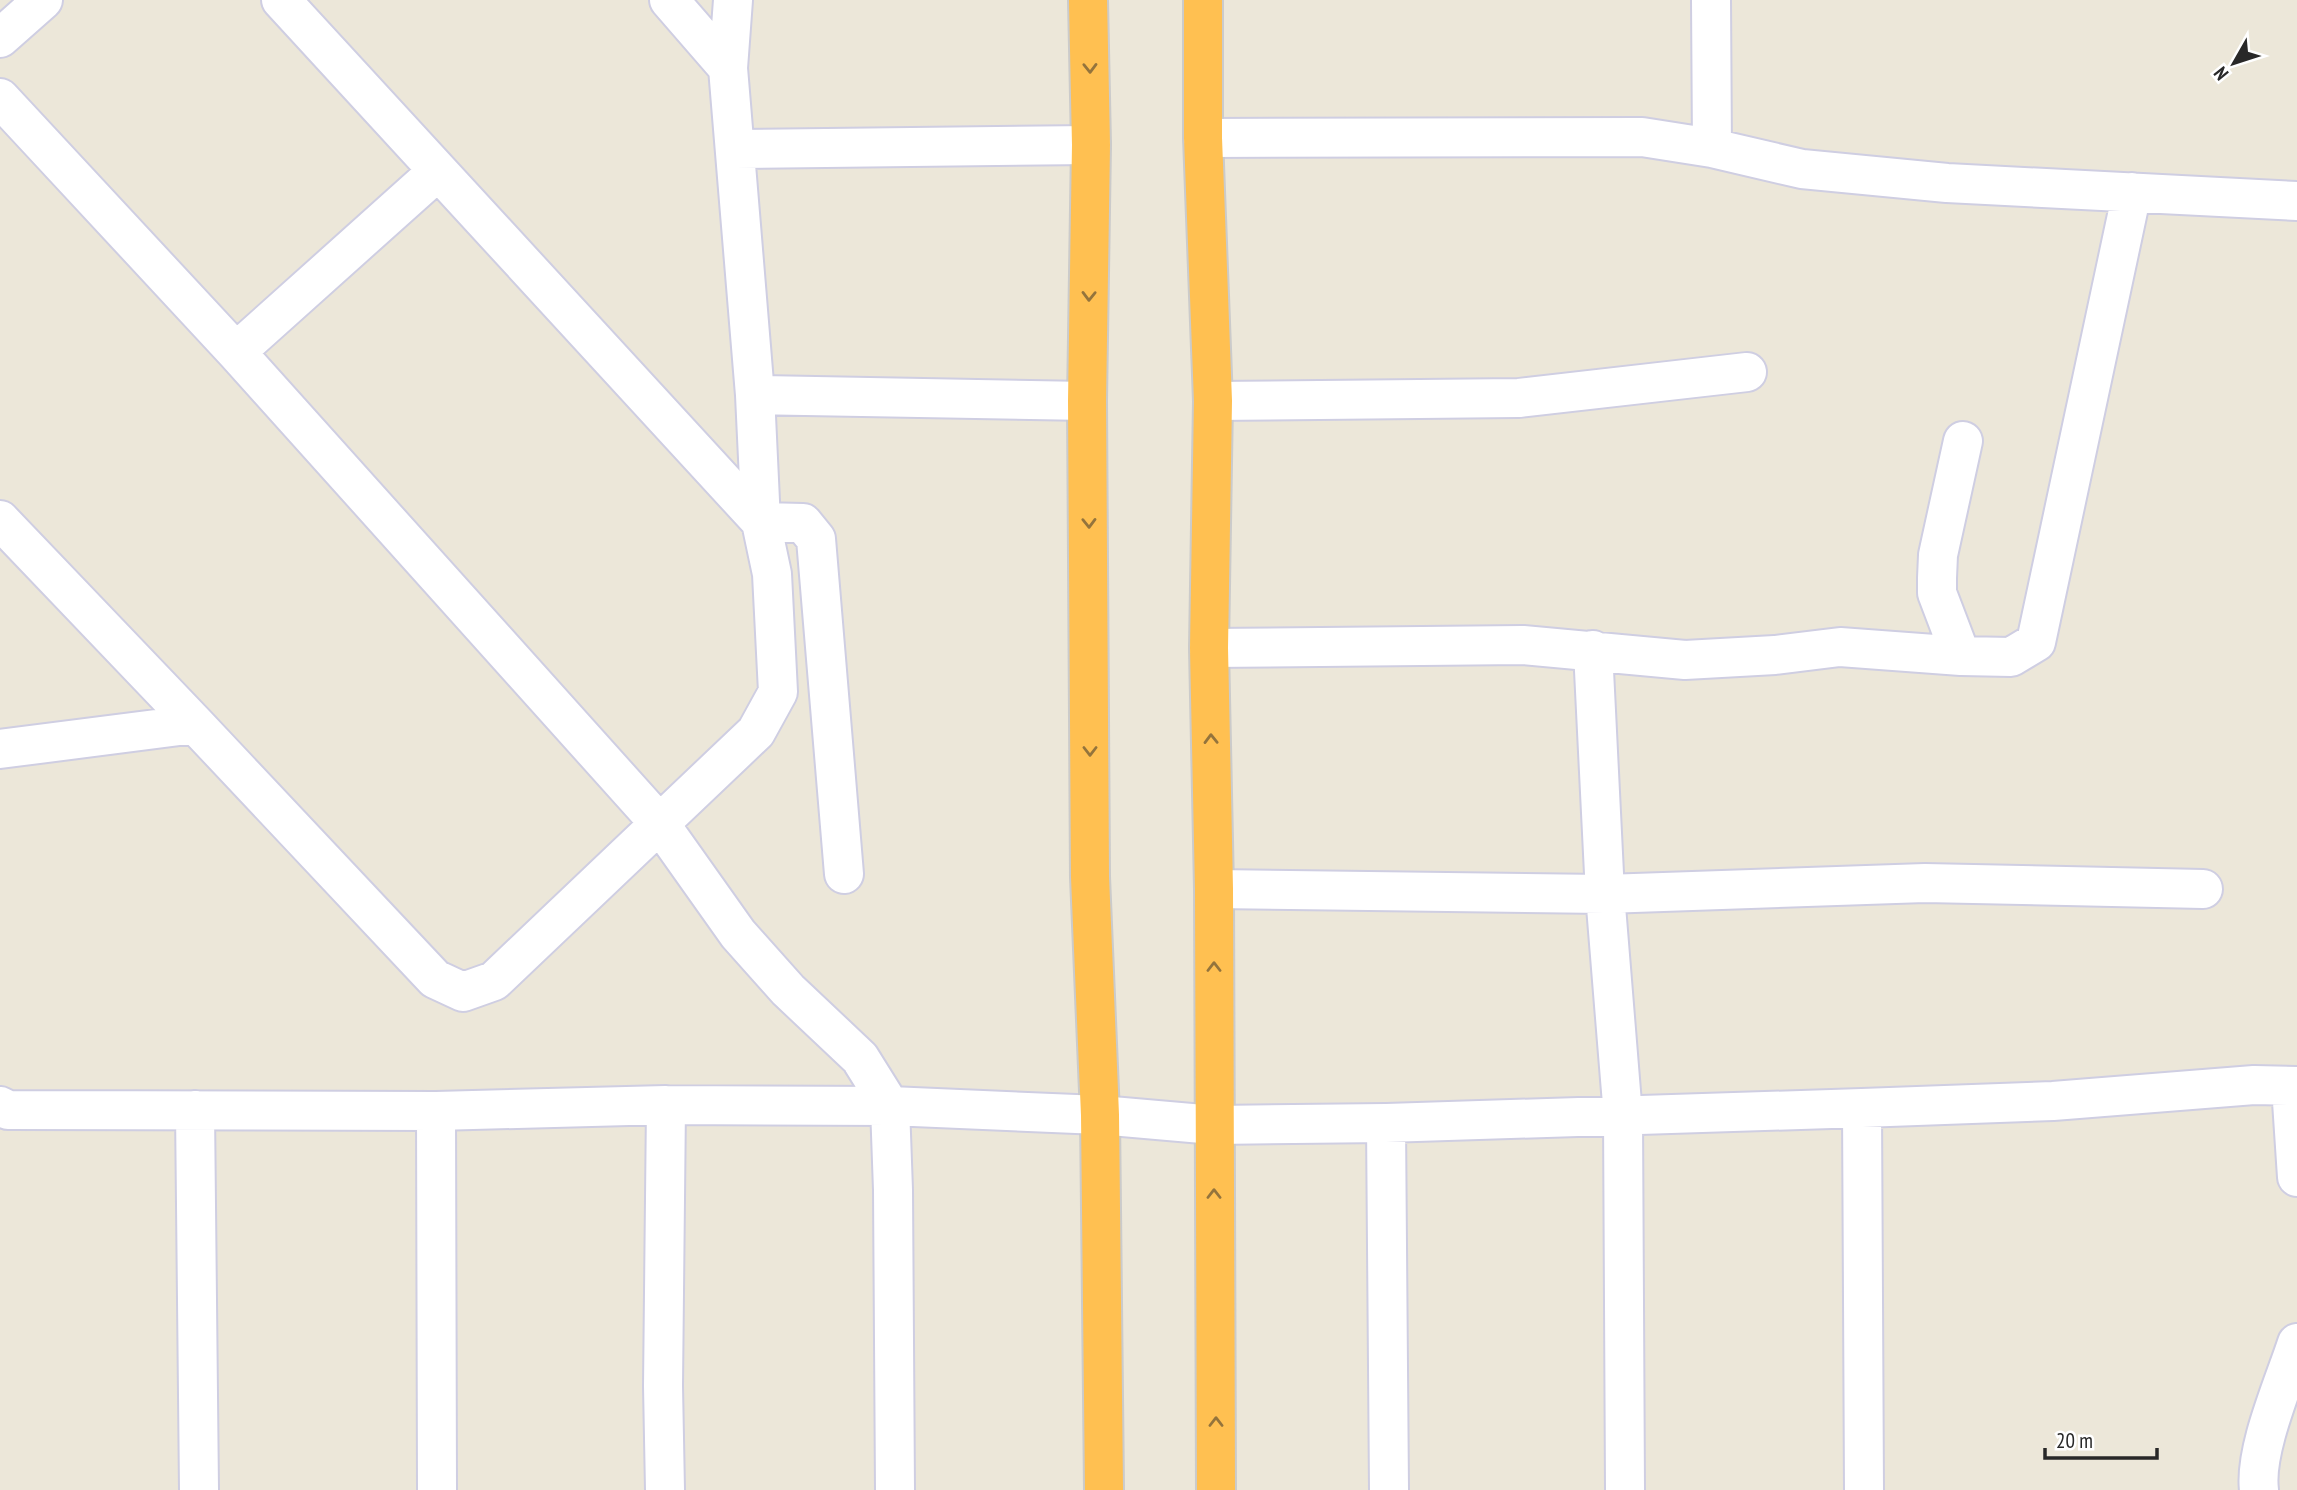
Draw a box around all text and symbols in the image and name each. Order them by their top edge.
north arrow [2199,28,2269,98]
text: N [2208,62,2233,85]
one-way arrow [1082,63,1097,74]
one-way arrow [1081,291,1097,301]
one-way arrow [1081,518,1097,529]
one-way arrow [1203,734,1219,744]
one-way arrow [1082,746,1098,756]
one-way arrow [1206,961,1222,972]
one-way arrow [1206,1189,1222,1199]
one-way arrow [1208,1416,1224,1427]
scale bar [2045,1416,2157,1460]
text: 20 m [2056,1427,2093,1454]

